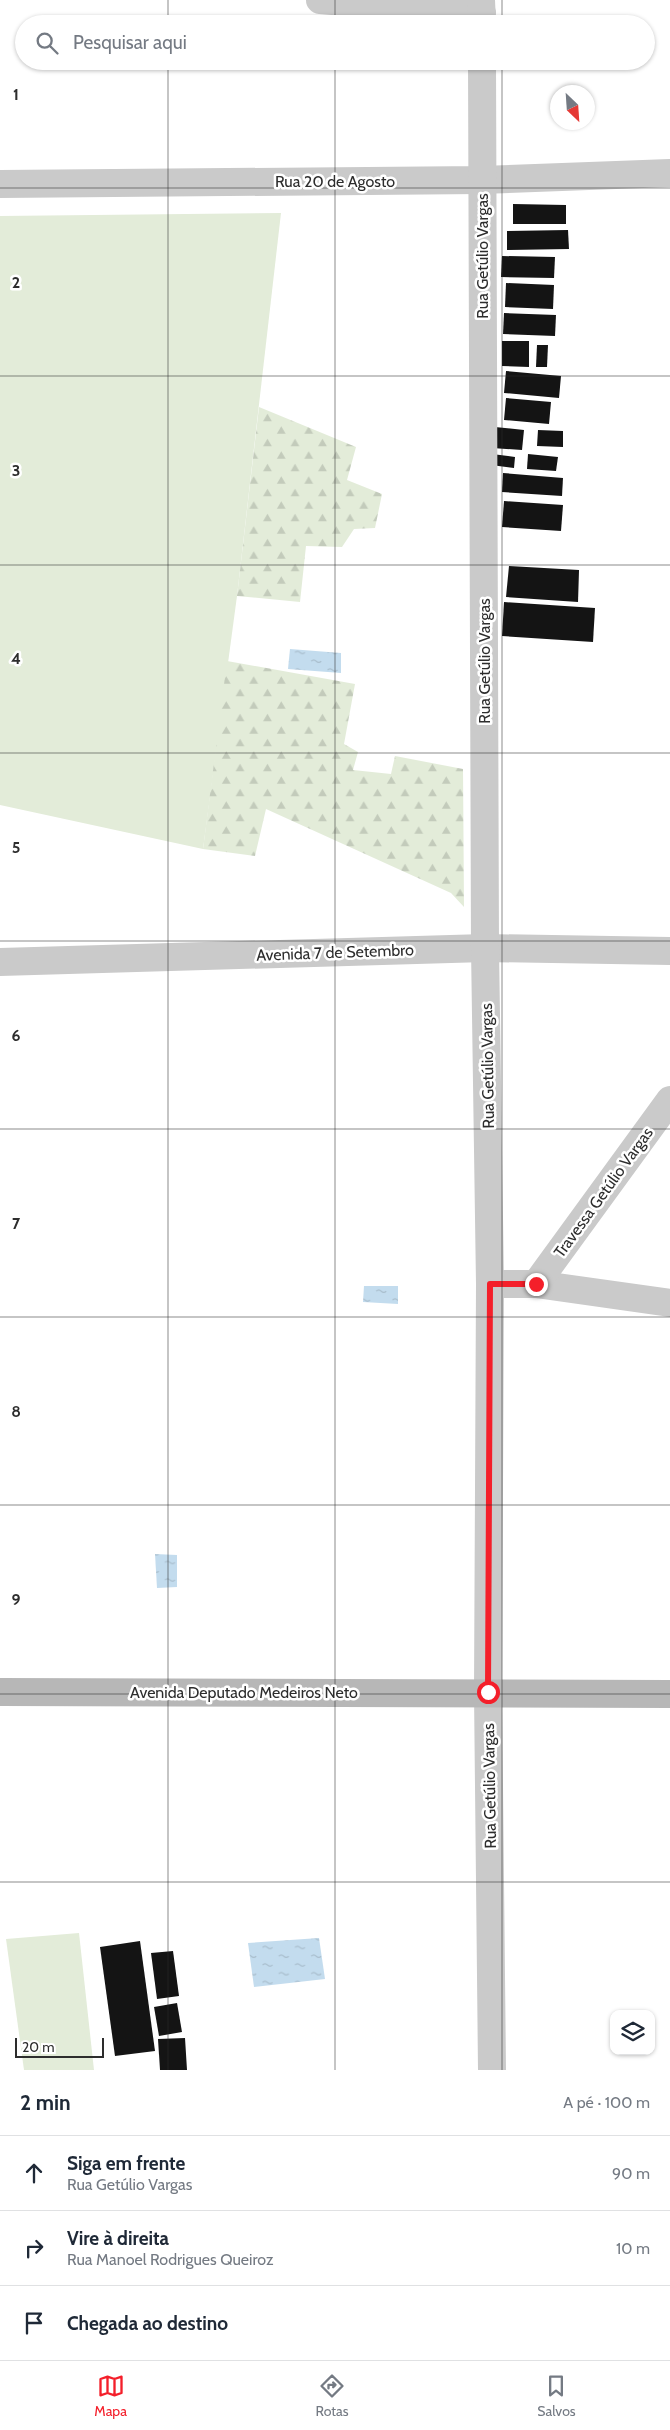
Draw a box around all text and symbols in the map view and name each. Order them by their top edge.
search box [15,15,655,70]
icon: search [33,29,61,57]
text: Pesquisar aqui [73,31,187,54]
text: 1 [13,85,19,104]
north arrow [550,85,595,130]
street label: Rua 20 de Agosto [275,172,395,191]
street label: Rua Getúlio Vargas [473,193,492,319]
text: 2 [12,273,20,292]
text: 3 [12,461,20,480]
street label: Rua Getúlio Vargas [475,598,494,724]
text: 4 [11,649,21,668]
text: 5 [12,838,20,857]
street label: Avenida 7 de Setembro [256,940,414,965]
street label: Rua Getúlio Vargas [477,1003,498,1129]
text: 6 [12,1026,21,1045]
street label: Travessa Getúlio Vargas [550,1123,657,1261]
text: 7 [12,1214,21,1233]
route end [525,1273,548,1296]
text: 8 [11,1402,21,1421]
text: 9 [12,1590,21,1609]
route start [477,1681,500,1704]
street label: Avenida Deputado Medeiros Neto [130,1683,358,1702]
street label: Rua Getúlio Vargas [479,1723,500,1849]
map controls [610,2010,655,2055]
button: layers [610,2010,655,2055]
scale bar [15,2035,104,2058]
text: 20 m [22,2038,55,2056]
text: 2 min [20,2090,71,2115]
text: A pé · 100 m [563,2093,650,2112]
text: Siga em frente [67,2152,185,2175]
icon: ahead [20,2159,48,2187]
text: 90 m [612,2164,650,2183]
text: Rua Getúlio Vargas [67,2175,192,2194]
text: Vire à direita [67,2227,169,2250]
icon: right [20,2234,48,2262]
text: 10 m [616,2239,650,2258]
text: Rua Manoel Rodrigues Queiroz [67,2250,273,2269]
icon: arrive [20,2309,48,2337]
text: Chegada ao destino [67,2312,228,2335]
tab: Mapa [94,2372,127,2420]
tab: Rotas [316,2372,349,2420]
tab: Salvos [537,2372,576,2420]

